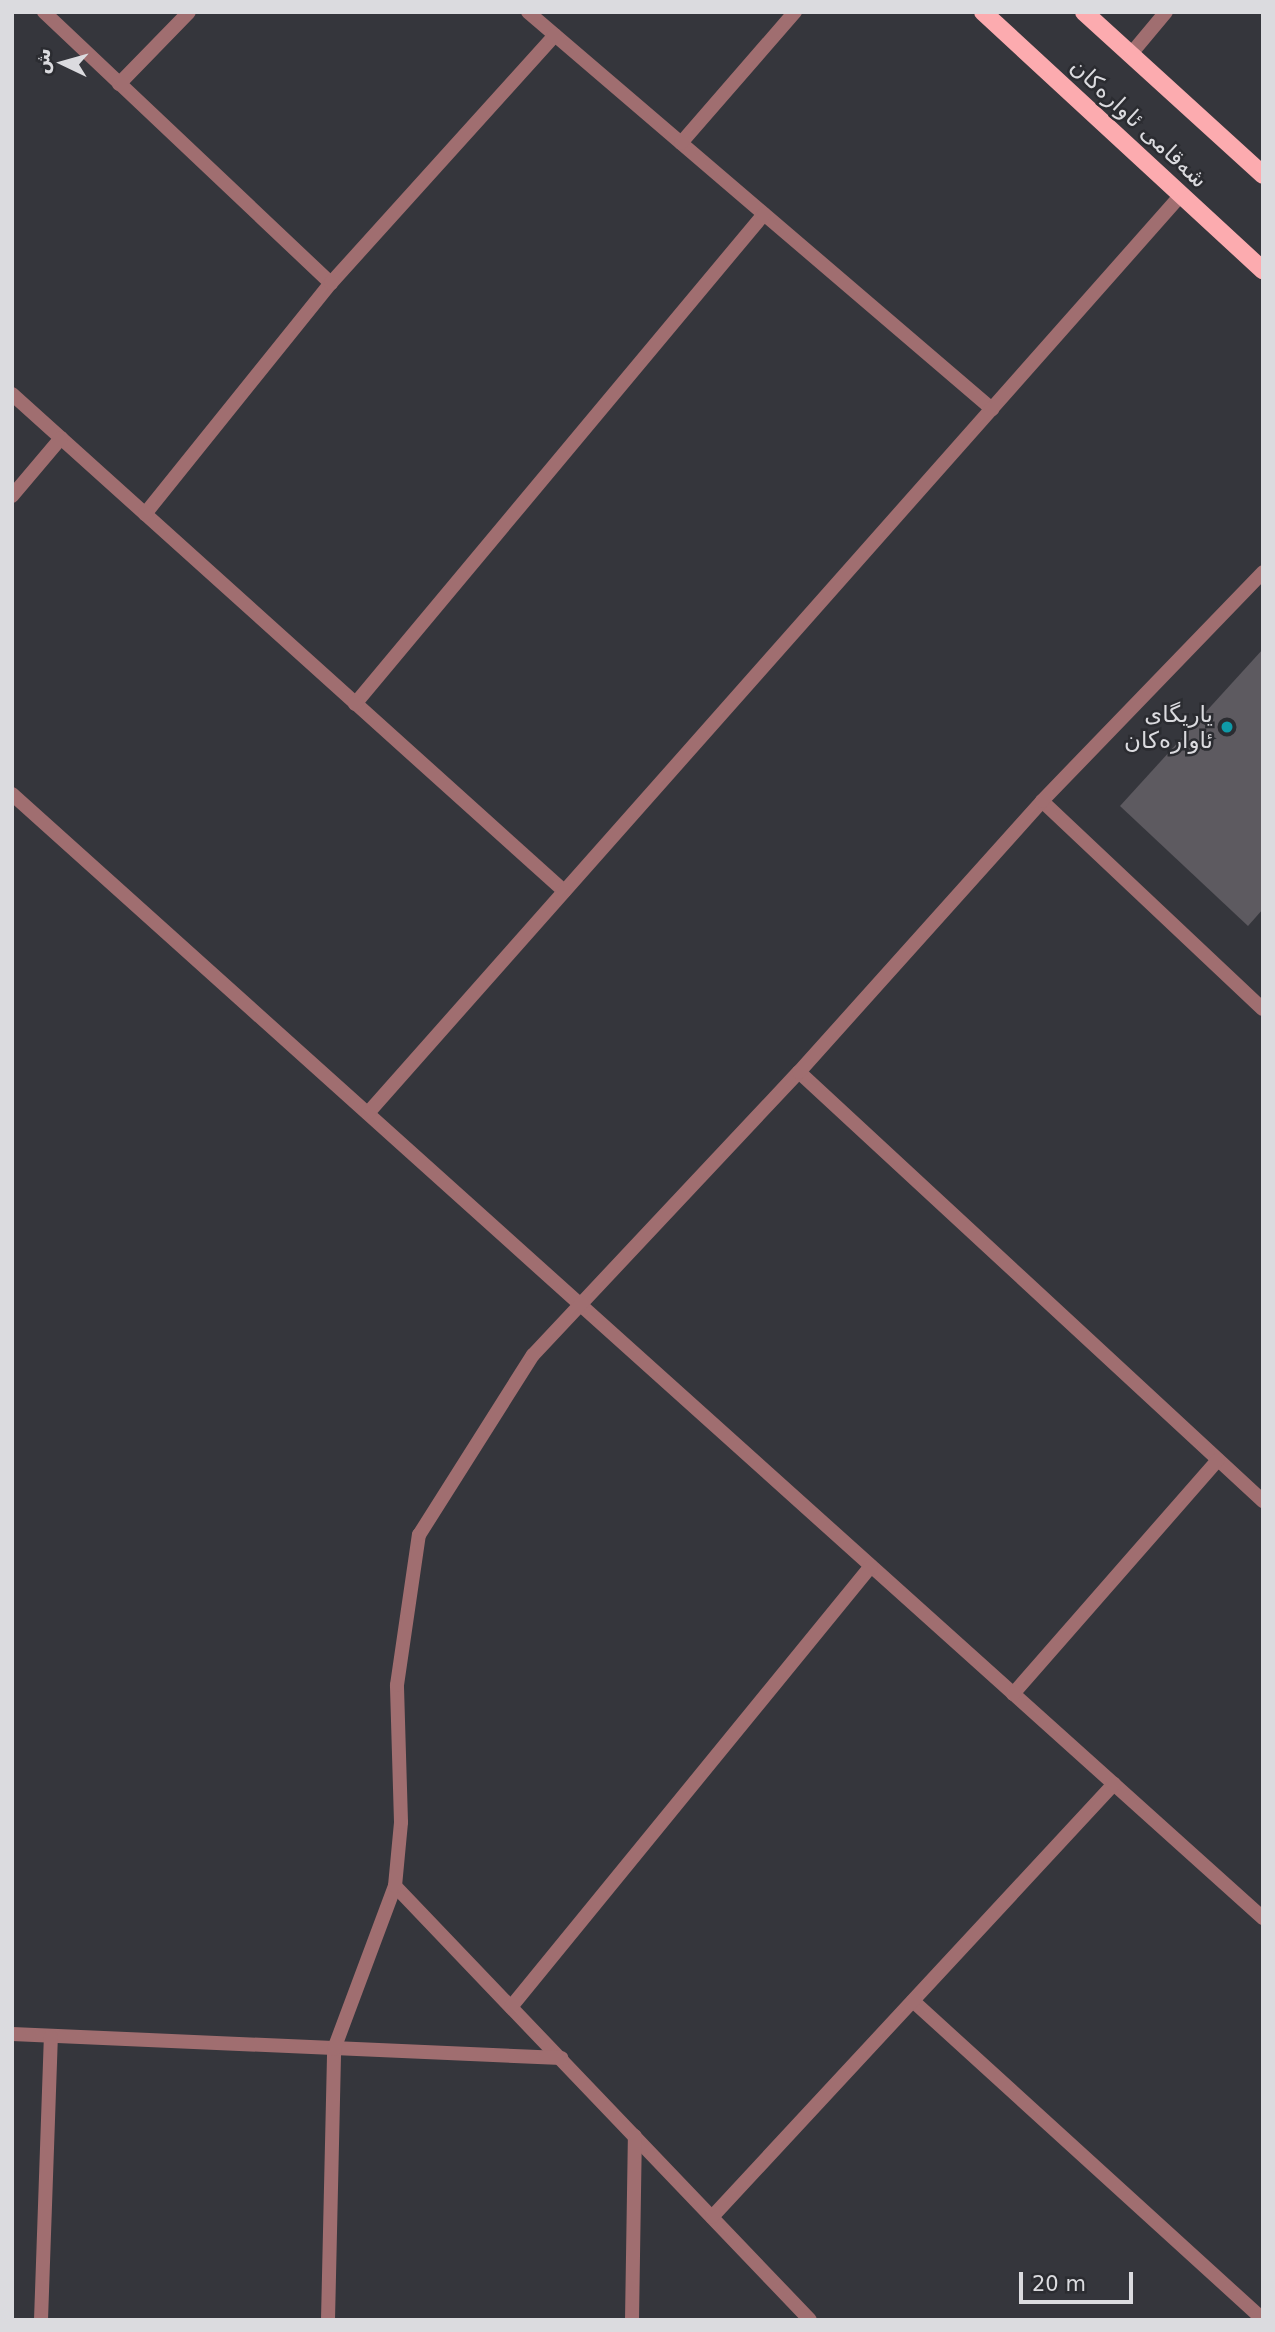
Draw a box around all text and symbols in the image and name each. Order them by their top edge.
north arrow [28,28,98,98]
text: ش [30,47,54,75]
street label: شەقامی ئاوارەکان [1065,52,1213,194]
place label: یاریگای ئاوارەکان [1124,700,1213,754]
marker: یاریگای ئاوارەکان [1219,719,1235,735]
scale bar [1023,2258,1137,2302]
text: 20 m [1032,2272,1086,2296]

